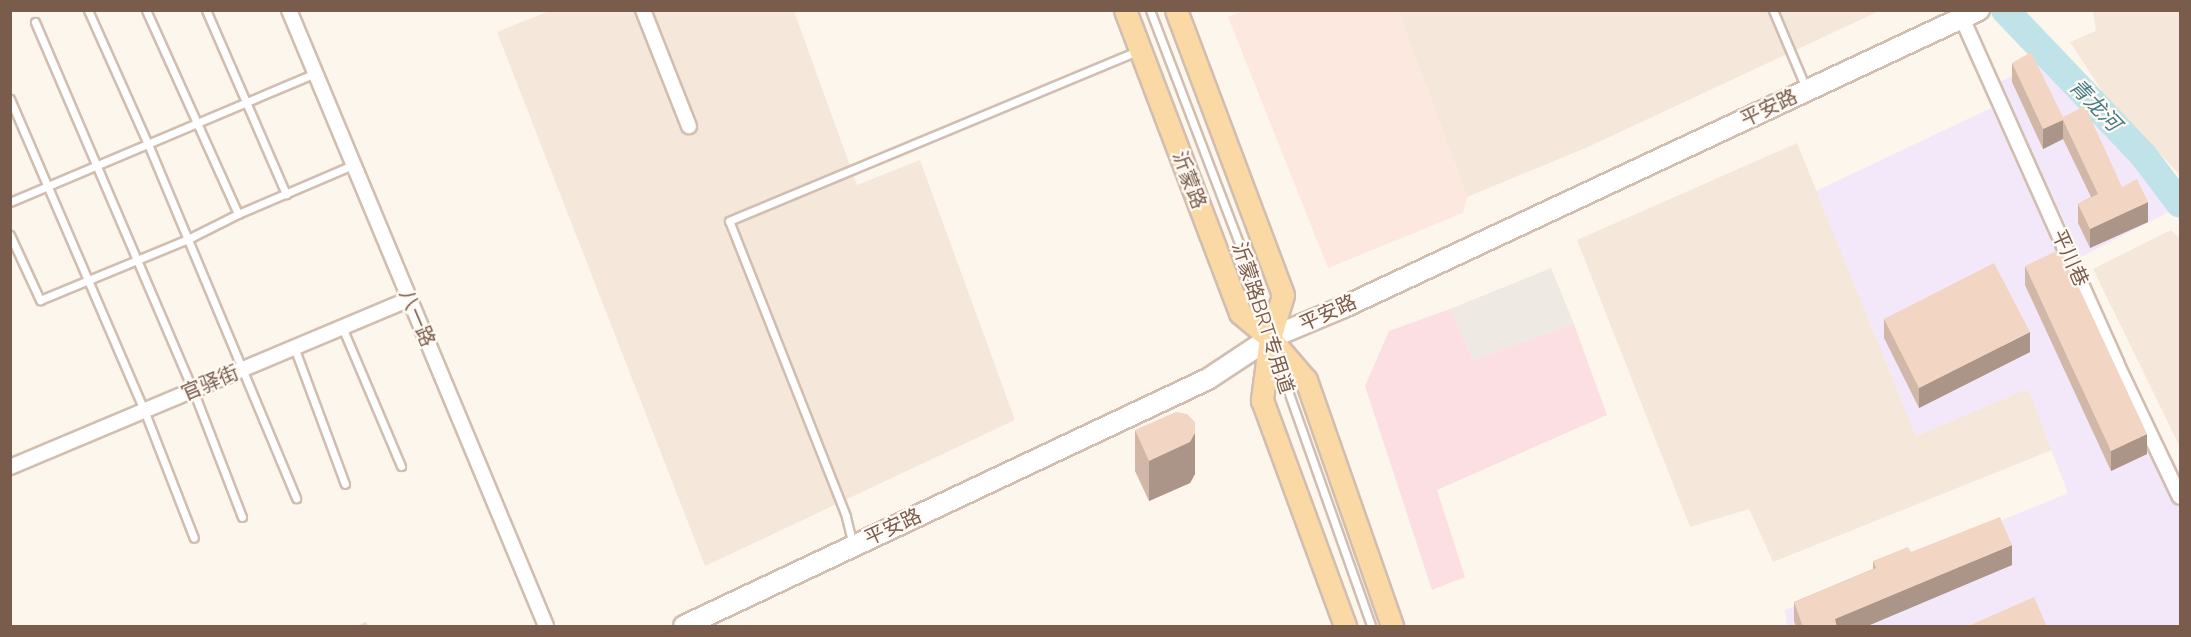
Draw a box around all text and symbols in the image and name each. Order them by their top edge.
water label: 青龙河 [2064,74,2126,136]
street label: 平安路 [1737,84,1801,132]
street label: 沂蒙路 [1167,148,1211,212]
street label: 平川巷 [2047,226,2093,290]
street label: 沂蒙路BRT专用道 [1227,239,1299,397]
street label: 八一路 [394,286,440,350]
street label: 平安路 [1296,290,1360,336]
street label: 官驿街 [178,360,242,406]
street label: 平安路 [861,503,925,551]

